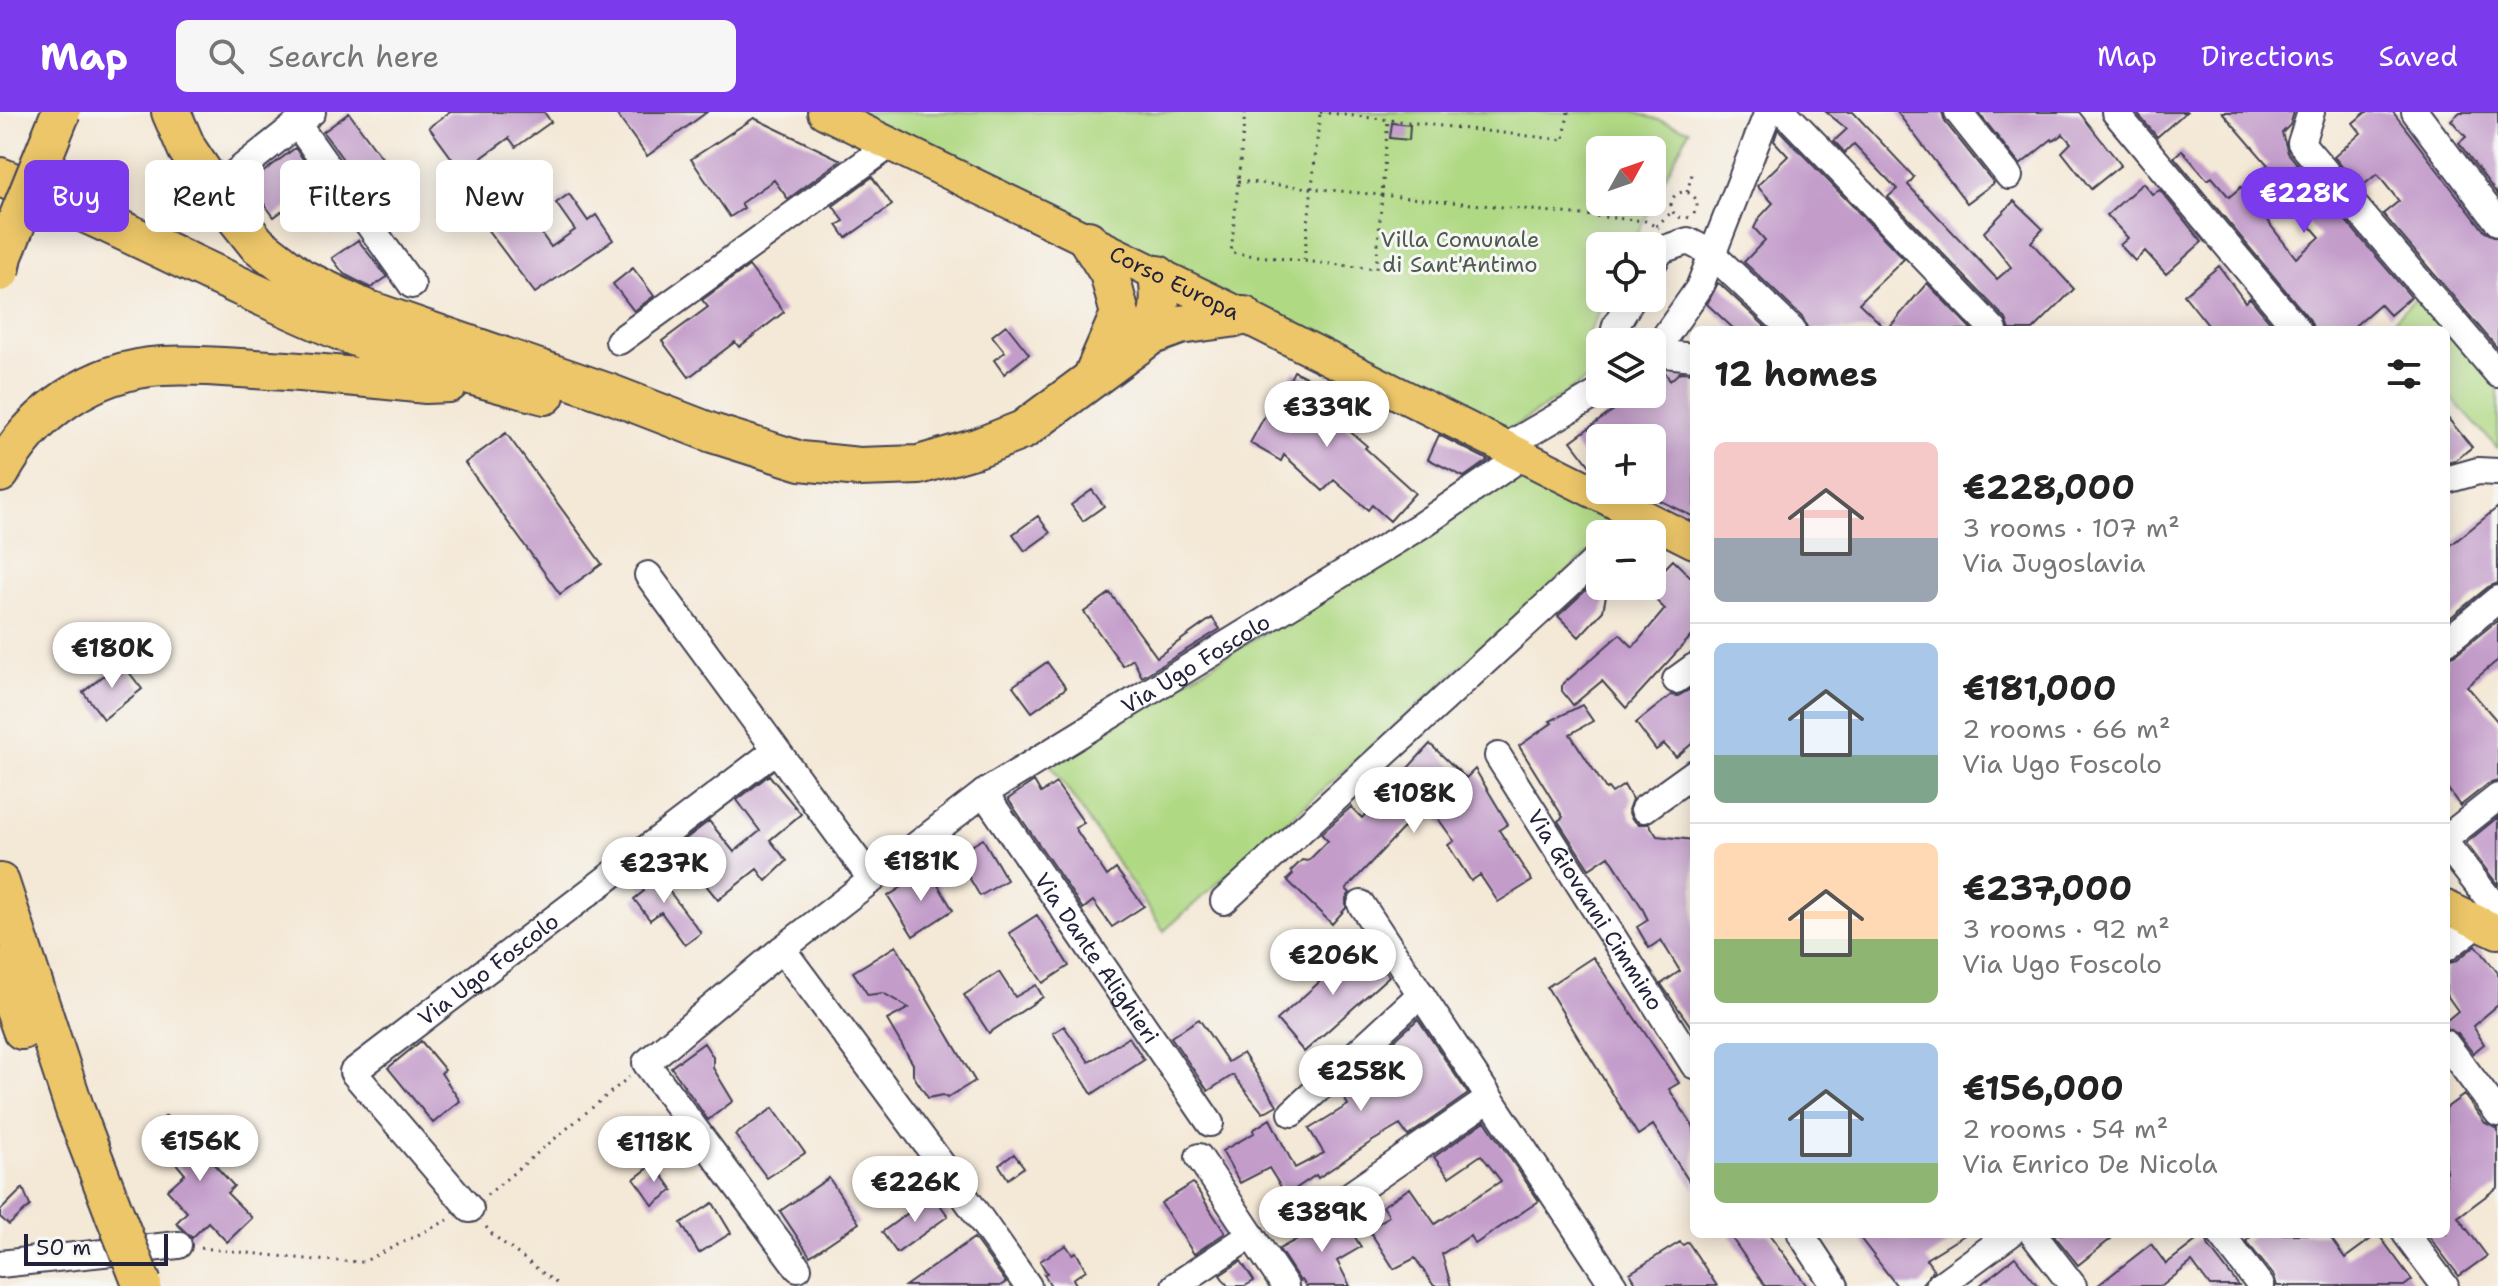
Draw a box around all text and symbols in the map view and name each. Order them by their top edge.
search box [176,20,736,92]
text: Map [40,31,128,82]
icon: search [204,34,248,78]
text: Search here [268,36,439,77]
text: Map [2097,37,2157,75]
text: Directions [2201,37,2335,75]
text: Saved [2379,37,2458,75]
north arrow [1586,136,1666,216]
map controls [1586,136,1666,600]
chip: Buy [24,160,129,232]
chip: Rent [145,160,264,232]
chip: Filters [280,160,420,232]
chip: New [436,160,553,232]
pin: €228K [2248,167,2360,235]
text: €228K [2259,175,2349,210]
park label: Villa Comunale di Sant'Antimo [1381,225,1539,279]
button: locate [1586,232,1666,312]
street label: Corso Europa [1105,239,1245,326]
button: layers [1586,328,1666,408]
text: 12 homes [1714,351,1878,397]
icon: filters [2382,352,2426,396]
pin: €339K [1271,381,1383,449]
text: €339K [1282,389,1372,424]
button: + [1586,424,1666,504]
text: €228,000 [1962,464,2135,510]
icon: home [1778,474,1874,570]
text: 3 rooms · 107 m² [1962,510,2180,545]
button: − [1586,520,1666,600]
text: Via Jugoslavia [1962,545,2146,580]
street label: Via Ugo Foscolo [1116,607,1275,720]
pin: €180K [56,622,168,690]
text: €180K [71,630,153,665]
text: €181,000 [1962,665,2117,711]
icon: home [1778,675,1874,771]
text: 2 rooms · 66 m² [1962,711,2171,746]
text: Via Ugo Foscolo [1962,746,2162,781]
pin: €108K [1358,767,1470,835]
text: €108K [1373,775,1455,810]
street label: Via Giovanni Cimmino [1521,804,1670,1016]
pin: €181K [865,835,977,903]
pin: €237K [608,837,720,905]
text: €181K [883,843,959,878]
text: €237K [619,845,709,880]
text: €237,000 [1962,865,2132,911]
street label: Via Dante Alighieri [1028,867,1166,1049]
icon: home [1778,875,1874,971]
street label: Via Ugo Foscolo [412,906,564,1032]
text: 3 rooms · 92 m² [1962,911,2170,946]
pin: €206K [1277,929,1389,997]
text: €206K [1288,937,1378,972]
text: Via Ugo Foscolo [1962,946,2162,981]
pin: €258K [1305,1045,1417,1113]
text: €258K [1317,1053,1405,1088]
text: €156,000 [1962,1065,2124,1111]
icon: home [1778,1075,1874,1171]
text: 2 rooms · 54 m² [1962,1111,2168,1146]
pin: €156K [144,1115,256,1183]
pin: €118K [598,1116,710,1184]
text: €156K [159,1123,241,1158]
text: €118K [616,1124,692,1159]
text: Via Enrico De Nicola [1962,1146,2218,1181]
pin: €226K [859,1156,971,1224]
text: €226K [870,1164,960,1199]
pin: €389K [1266,1186,1378,1254]
text: €389K [1277,1194,1367,1229]
scale bar [24,1230,168,1266]
text: 50 m [36,1233,91,1262]

